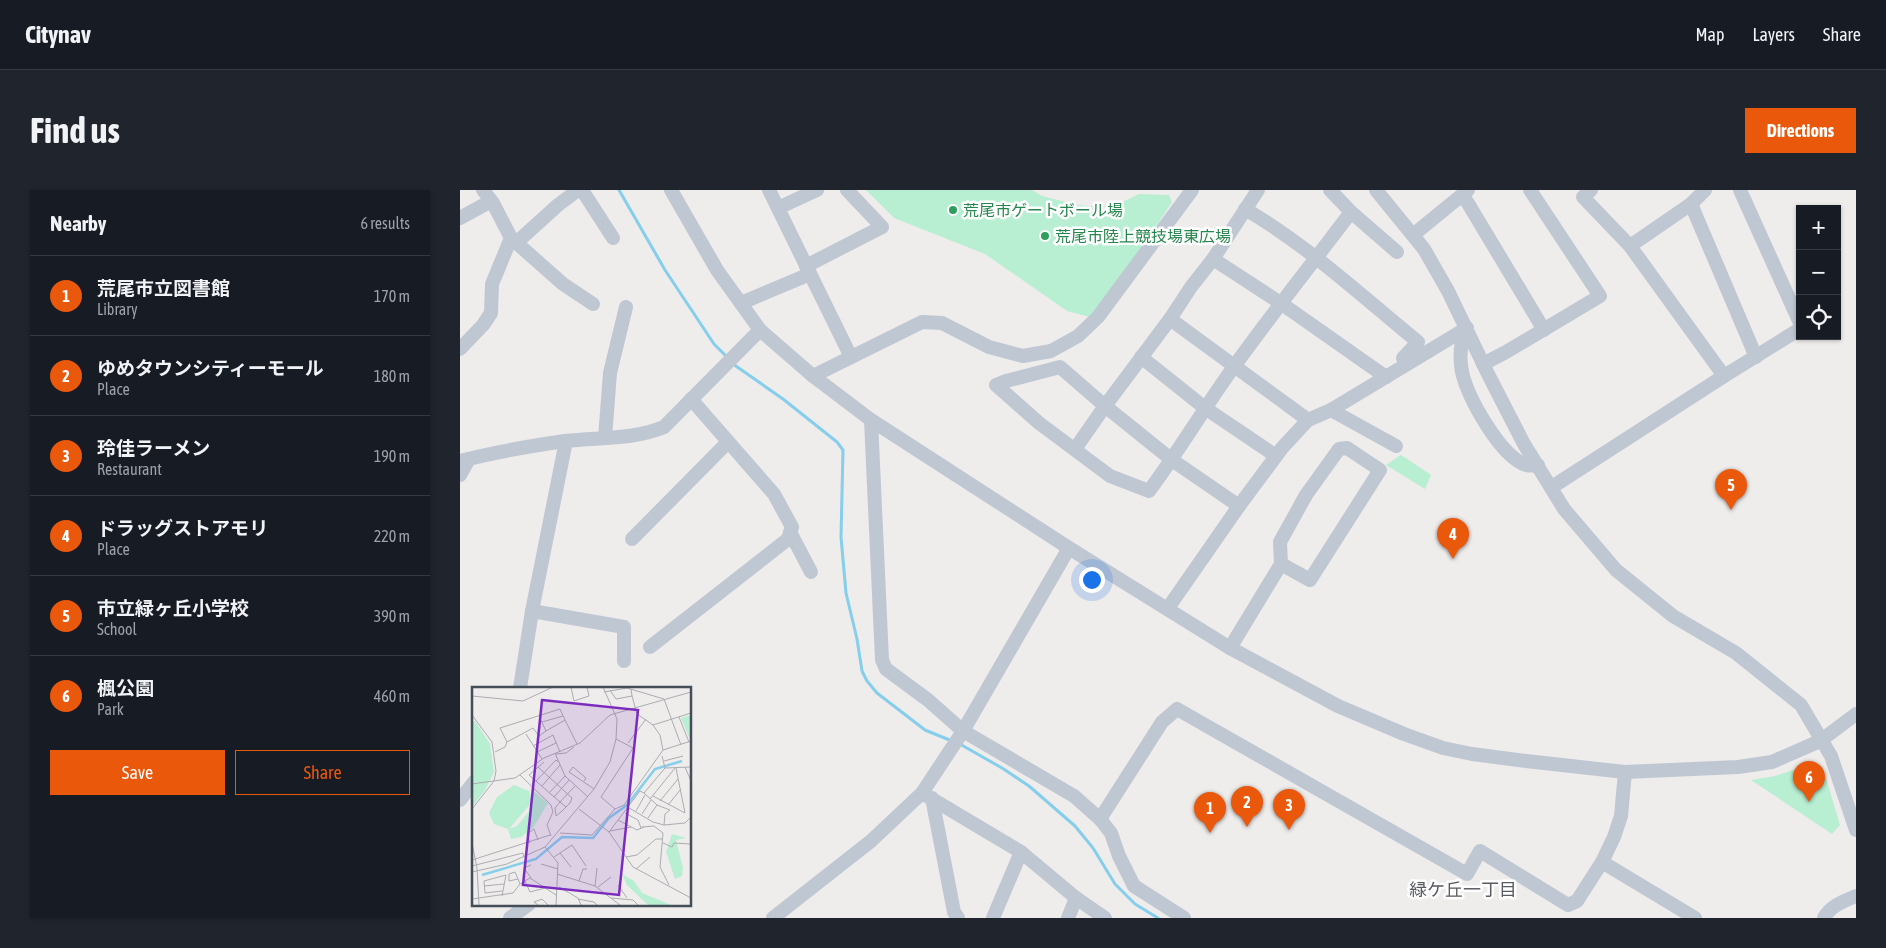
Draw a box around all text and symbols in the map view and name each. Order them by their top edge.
text: Citynav [25,21,91,48]
text: Map [1695,24,1724,45]
text: Layers [1752,24,1795,45]
text: Share [1823,24,1861,45]
button: Directions [1745,108,1856,153]
text: Find us [30,110,120,150]
place label: 荒尾市ゲートボール場 [963,201,1123,219]
marker: 荒尾市ゲートボール場 [947,204,959,216]
map controls [1796,205,1841,340]
button: + [1796,205,1841,250]
text: Nearby [50,211,106,235]
text: 6 results [360,214,410,232]
place label: 荒尾市陸上競技場東広場 [1055,227,1231,245]
marker: 荒尾市陸上競技場東広場 [1039,230,1051,242]
button: − [1796,250,1841,295]
text: 荒尾市立図書館 [97,277,230,299]
text: 1 [62,287,70,305]
text: 170 m [374,287,410,305]
button: locate [1796,295,1841,340]
text: Library [97,300,138,318]
text: ゆめタウンシティーモール [97,357,324,379]
text: 2 [62,367,70,385]
text: 180 m [374,367,410,385]
text: Place [97,380,130,398]
text: 玲佳ラーメン [97,437,210,459]
text: 3 [62,447,70,465]
text: 190 m [374,447,410,465]
text: Restaurant [97,460,162,478]
pin: 5 [1715,469,1747,510]
text: ドラッグストアモリ [97,517,268,539]
pin: 4 [1437,518,1469,559]
text: 4 [62,527,70,545]
text: 220 m [374,527,410,545]
text: Place [97,540,130,558]
your location [1079,567,1105,593]
text: 市立緑ヶ丘小学校 [97,597,249,619]
text: 5 [62,607,70,625]
text: 390 m [374,607,410,625]
text: School [97,620,137,638]
text: 楓公園 [97,677,154,699]
text: 6 [62,687,70,705]
text: 460 m [374,687,410,705]
inset map [472,687,691,906]
text: Park [97,700,124,718]
button: Save [50,750,225,795]
button: Share [235,750,410,795]
pin: 6 [1793,761,1825,802]
pin: 2 [1231,786,1263,827]
pin: 3 [1273,789,1305,830]
pin: 1 [1194,792,1226,833]
district label: 緑ケ丘一丁目 [1409,879,1517,900]

